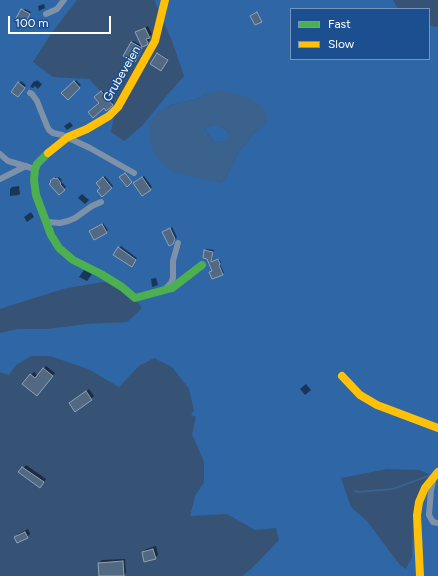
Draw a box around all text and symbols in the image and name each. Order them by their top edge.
scale bar [10,8,113,34]
legend [290,8,430,60]
text: 100 m [15,16,49,30]
text: Fast [328,17,351,31]
text: Slow [328,37,354,51]
street label: Grubeveien [100,44,144,104]

